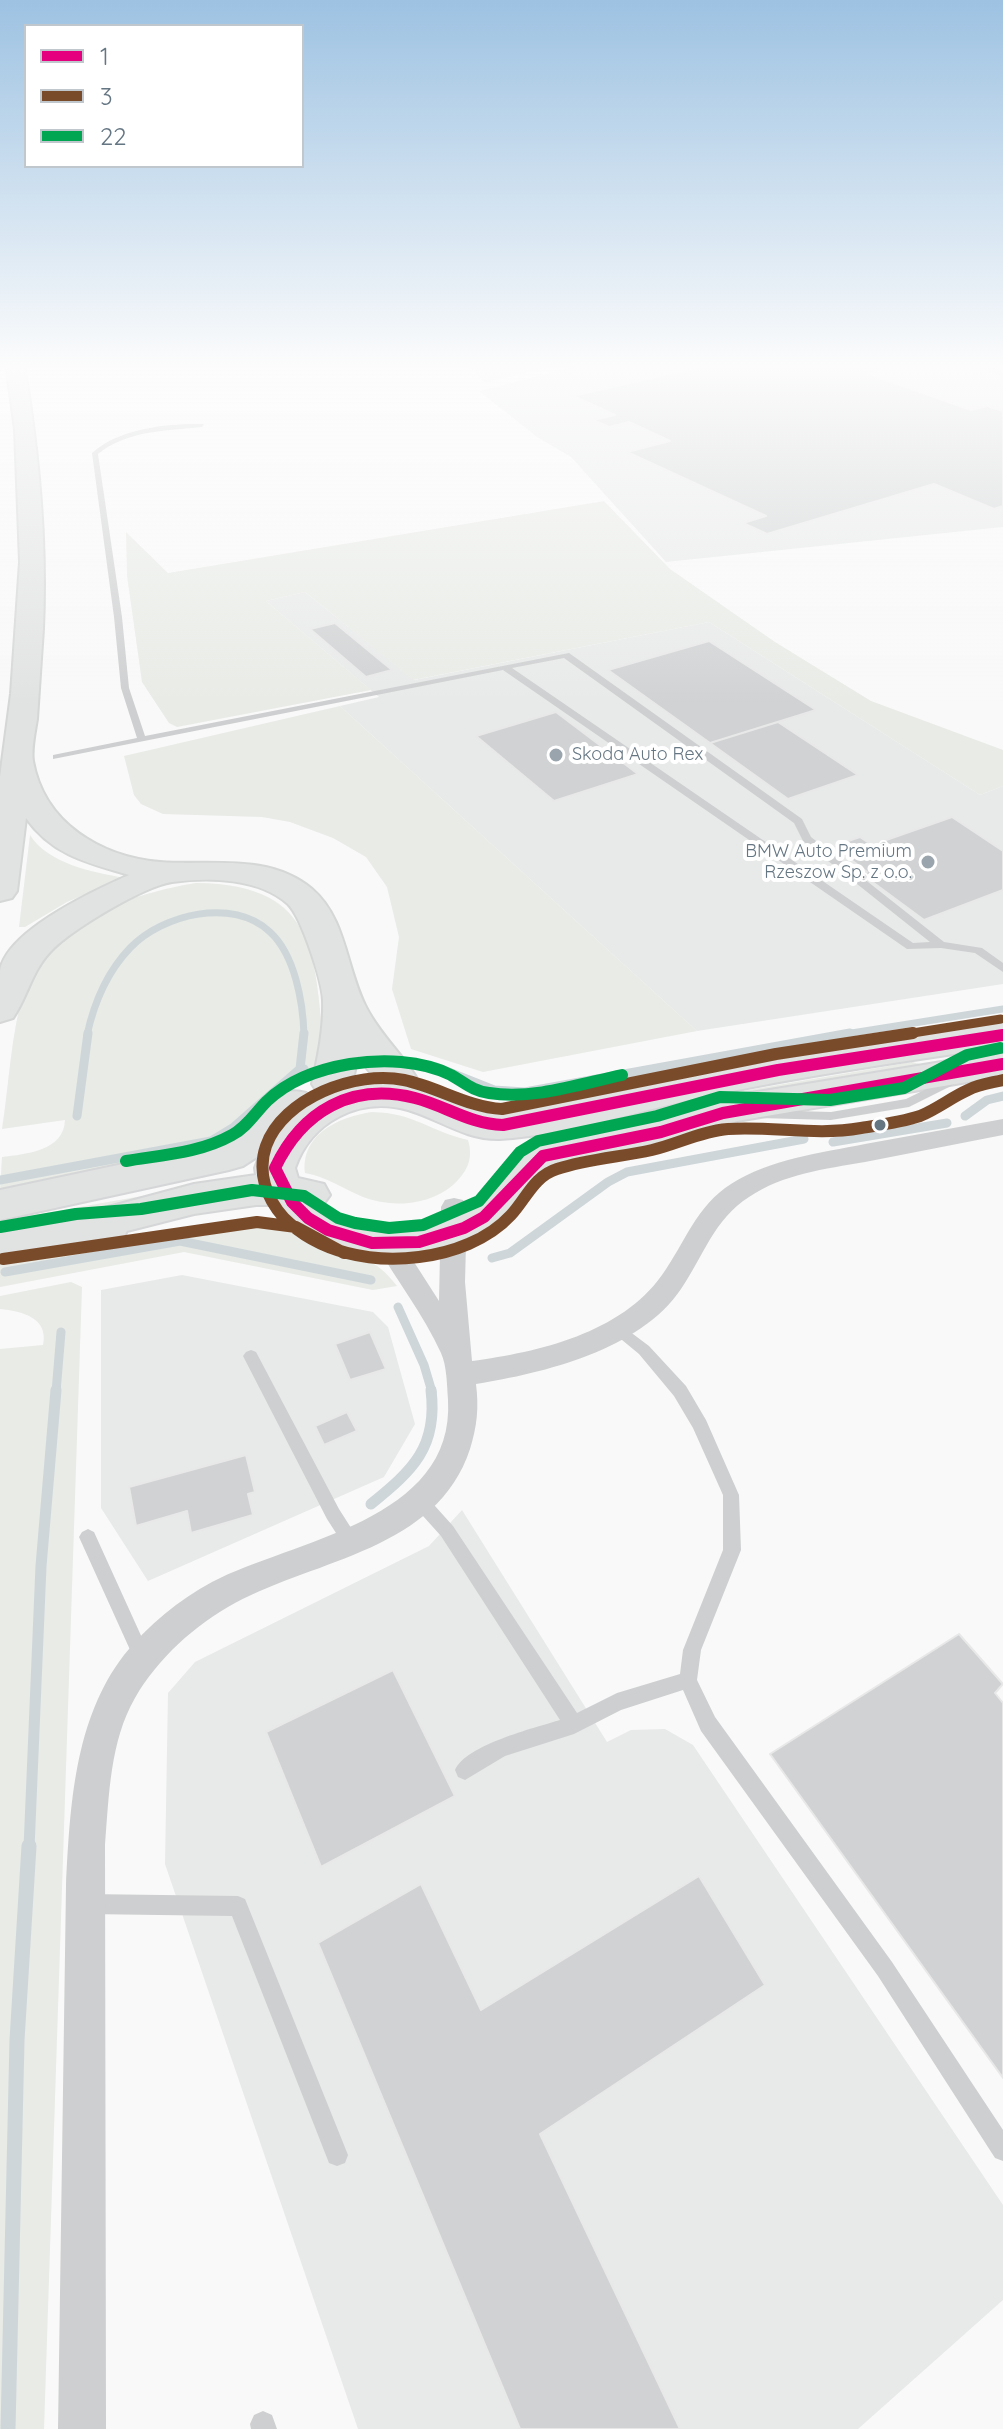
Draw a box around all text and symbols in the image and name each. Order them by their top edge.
legend [24,24,304,168]
text: 1 [100,41,109,71]
text: 3 [100,81,113,111]
text: 22 [100,121,127,151]
place label: Skoda Auto Rex [572,744,703,766]
marker: Skoda Auto Rex [547,746,565,764]
place label: BMW Auto Premium Rzeszow Sp. z o.o. [745,841,912,884]
marker: BMW Auto Premium Rzeszow Sp. z o.o. [919,853,937,871]
unlabelled marker [872,1117,888,1133]

